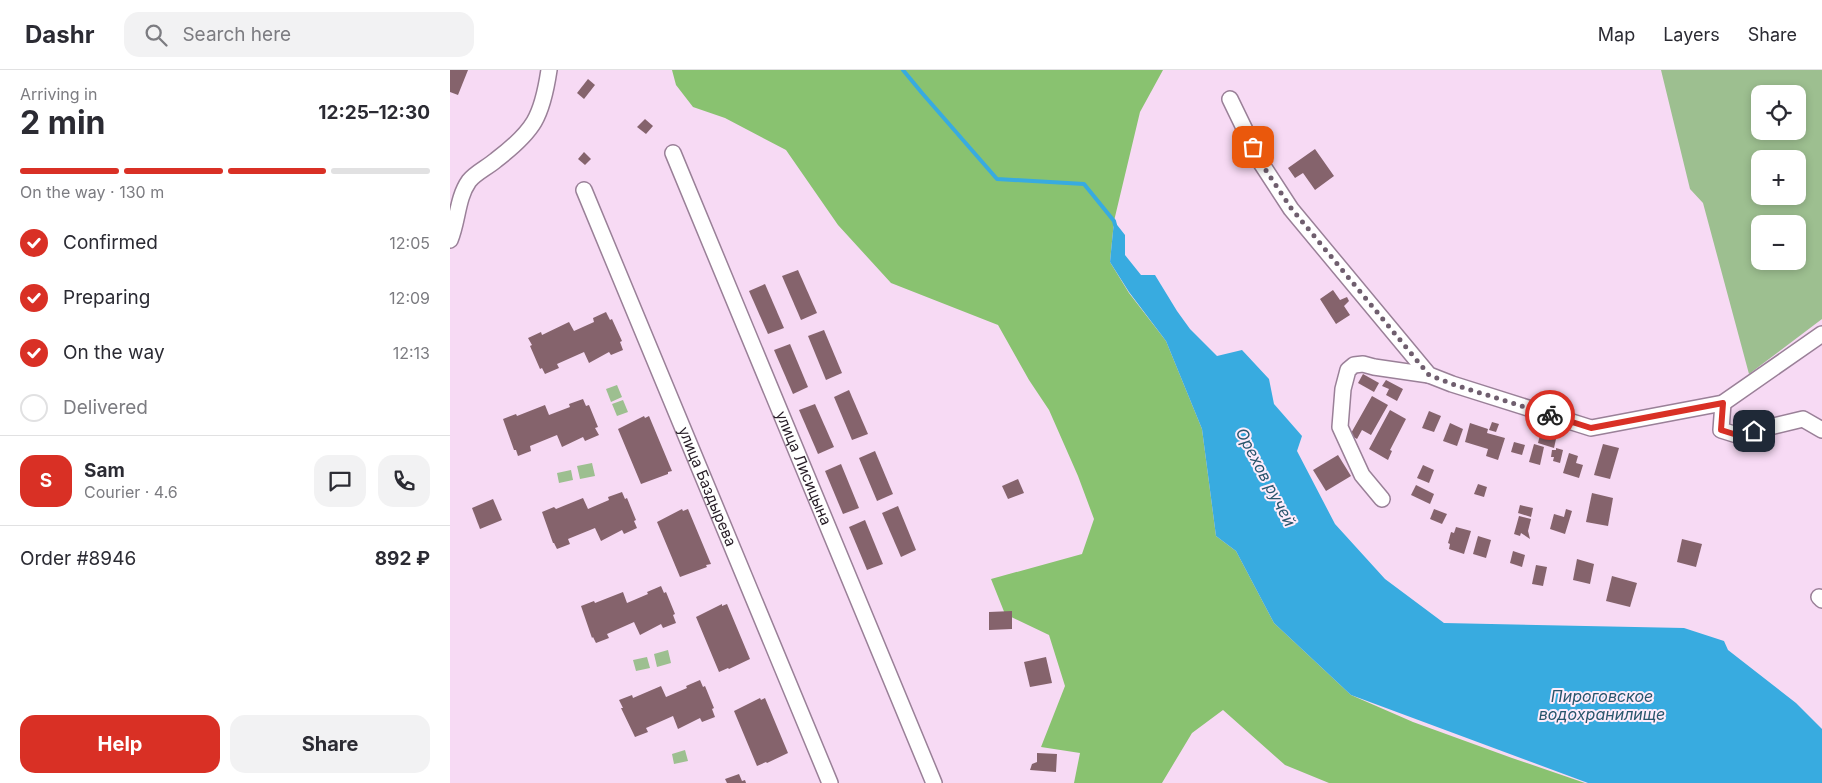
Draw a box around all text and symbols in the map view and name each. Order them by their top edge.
search box [124,12,474,57]
text: Dashr [25,20,94,49]
icon: search [142,21,170,49]
text: Search here [182,23,291,46]
text: Map [1598,24,1635,45]
text: Layers [1663,24,1720,45]
text: Share [1748,24,1797,45]
text: Arriving in [20,84,97,104]
map controls [1751,85,1806,270]
button: locate [1751,85,1806,140]
text: 12:25–12:30 [318,101,430,124]
text: 2 min [20,103,106,142]
pin [1232,126,1274,168]
icon: bag [1239,133,1267,161]
button: + [1751,150,1806,205]
text: On the way · 130 m [20,182,164,202]
button: − [1751,215,1806,270]
icon: check [20,229,48,257]
text: Confirmed [63,231,158,254]
text: 12:05 [389,233,430,253]
icon: check [20,284,48,312]
text: Preparing [63,286,150,309]
text: 12:09 [389,288,430,308]
icon: check [20,339,48,367]
text: On the way [63,341,165,364]
text: 12:13 [393,343,430,363]
courier [1525,390,1575,440]
text: Delivered [63,396,148,419]
icon: bike [1536,401,1564,429]
street label: улица Лисицына [772,408,836,528]
pin [1733,410,1775,452]
icon: home [1740,417,1768,445]
street label: улица Баздырева [674,424,741,549]
water label: Орехов ручей [1232,424,1300,530]
button: chat [314,455,366,507]
button: phone [378,455,430,507]
text: Sam [84,459,125,482]
text: S [40,469,52,492]
text: Courier · 4.6 [84,482,178,502]
text: Order #8946 [20,547,136,570]
text: 892 ₽ [375,547,430,570]
water label: Пироговское водохранилище [1539,686,1665,724]
button: Help [20,715,220,773]
button: Share [230,715,430,773]

